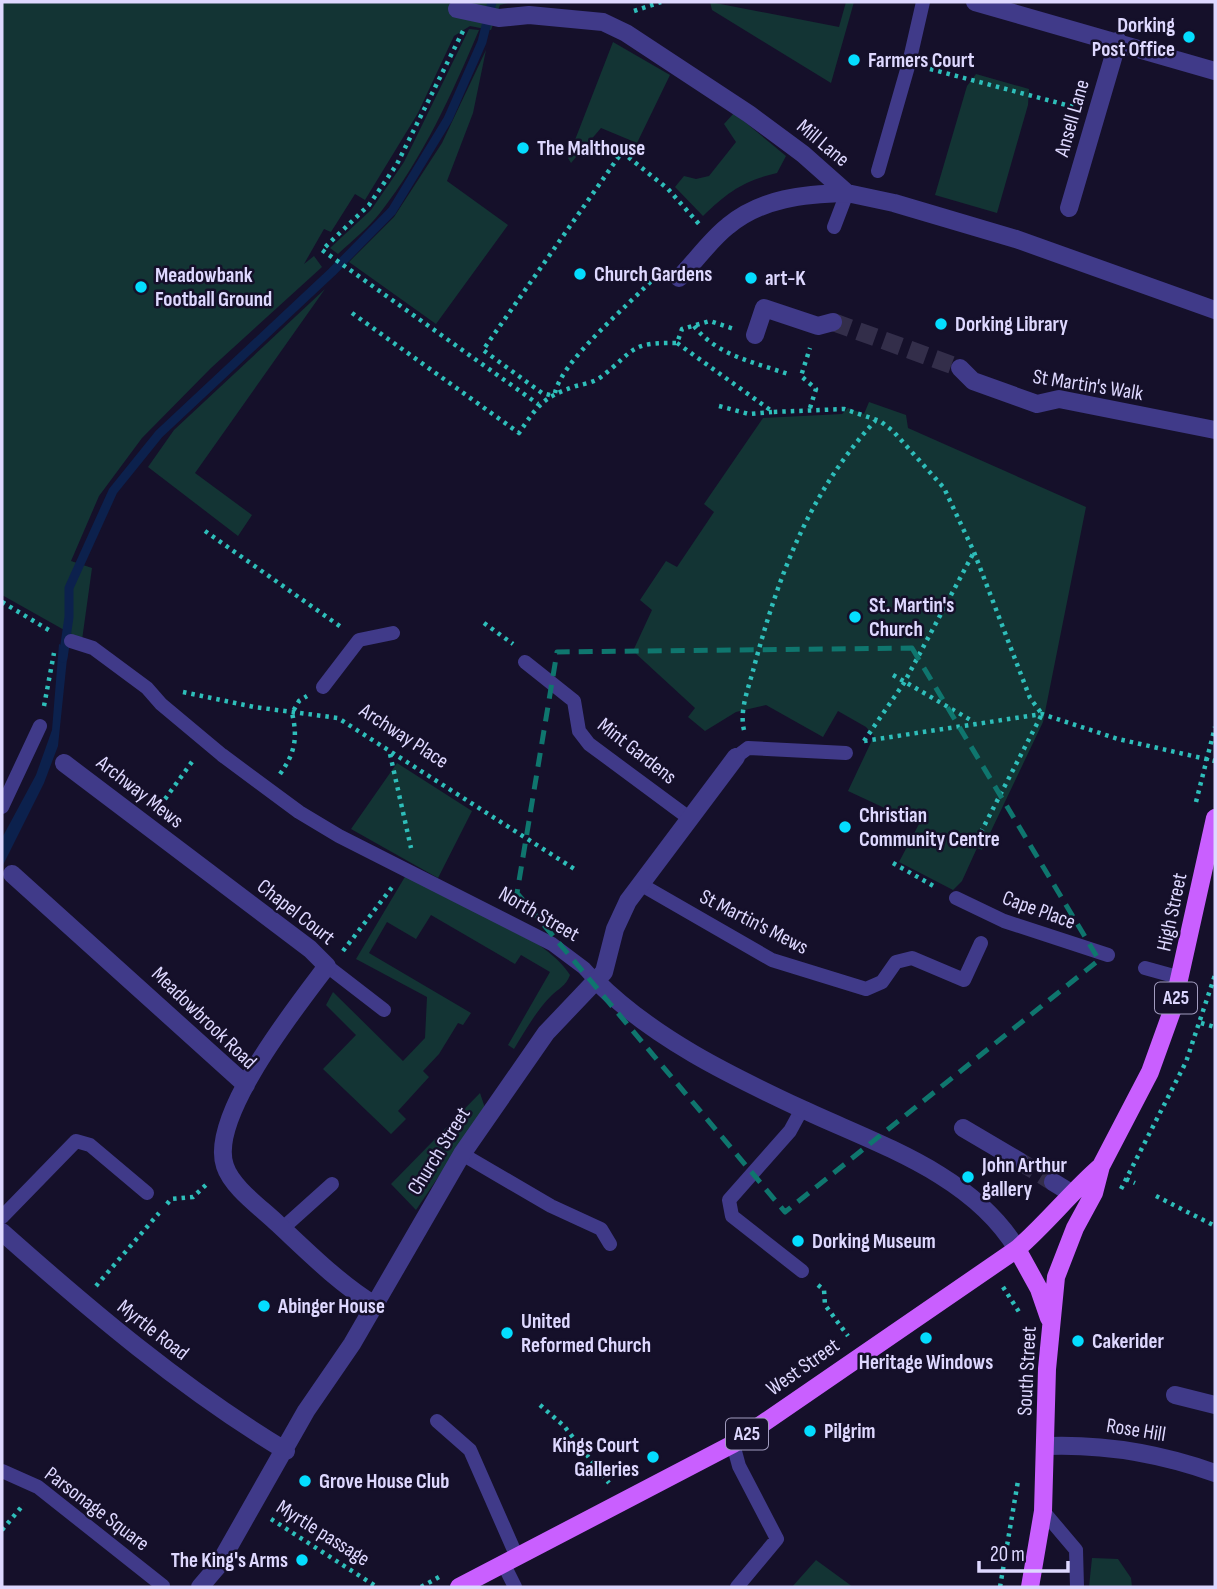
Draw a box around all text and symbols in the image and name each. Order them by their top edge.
place label: Dorking Post Office [1092,13,1175,62]
marker: Dorking Post Office [1181,29,1197,45]
place label: Farmers Court [868,48,974,73]
marker: Farmers Court [846,52,862,68]
street label: Ansell Lane [1049,77,1095,160]
street label: Mill Lane [792,114,854,172]
place label: The Malthouse [537,136,645,161]
marker: The Malthouse [515,140,531,156]
place label: Church Gardens [594,262,712,287]
place label: Meadowbank Football Ground [155,263,272,312]
marker: Church Gardens [572,266,588,282]
place label: art-K [765,266,806,291]
marker: art-K [743,270,759,286]
marker: Meadowbank Football Ground [133,279,149,295]
place label: Dorking Library [955,312,1068,337]
marker: Dorking Library [933,316,949,332]
street label: St Martin's Walk [1031,364,1145,406]
place label: St. Martin's Church [869,593,954,642]
marker: St. Martin's Church [847,609,863,625]
street label: Archway Place [354,697,453,774]
street label: Mint Gardens [593,712,681,790]
street label: Archway Mews [91,750,188,834]
place label: Christian Community Centre [859,803,1000,852]
marker: Christian Community Centre [837,819,853,835]
street label: High Street [1151,870,1193,954]
street label: Chapel Court [252,874,340,950]
street label: North Street [494,881,584,947]
street label: St Martin's Mews [696,884,812,960]
street label: Cape Place [999,885,1079,935]
street label: Meadowbrook Road [146,962,262,1074]
road number: A25 [1155,982,1197,1014]
street label: Church Street [402,1103,476,1199]
place label: John Arthur gallery [981,1153,1067,1202]
marker: John Arthur gallery [960,1169,976,1185]
place label: Dorking Museum [812,1229,936,1254]
marker: Dorking Museum [790,1233,806,1249]
street label: Myrtle Road [112,1294,194,1366]
place label: Abinger House [277,1294,385,1319]
marker: Abinger House [256,1298,272,1314]
place label: United Reformed Church [521,1309,651,1358]
marker: United Reformed Church [499,1325,515,1341]
street label: South Street [1012,1326,1042,1416]
place label: Cakerider [1092,1329,1164,1354]
marker: Heritage Windows [918,1330,934,1346]
street label: West Street [762,1333,844,1401]
marker: Cakerider [1070,1333,1086,1349]
place label: Heritage Windows [859,1350,993,1375]
street label: Rose Hill [1104,1413,1168,1447]
road number: A25 [726,1418,768,1450]
place label: Pilgrim [824,1419,876,1444]
marker: Pilgrim [802,1423,818,1439]
place label: Kings Court Galleries [552,1433,639,1482]
marker: Kings Court Galleries [645,1449,661,1465]
street label: Parsonage Square [40,1462,154,1556]
place label: Grove House Club [319,1469,449,1494]
marker: Grove House Club [297,1473,313,1489]
street label: Myrtle passage [272,1494,374,1572]
scale bar [979,1530,1068,1574]
text: 20 m [990,1542,1025,1567]
place label: The King's Arms [171,1548,288,1573]
marker: The King's Arms [294,1552,310,1568]

